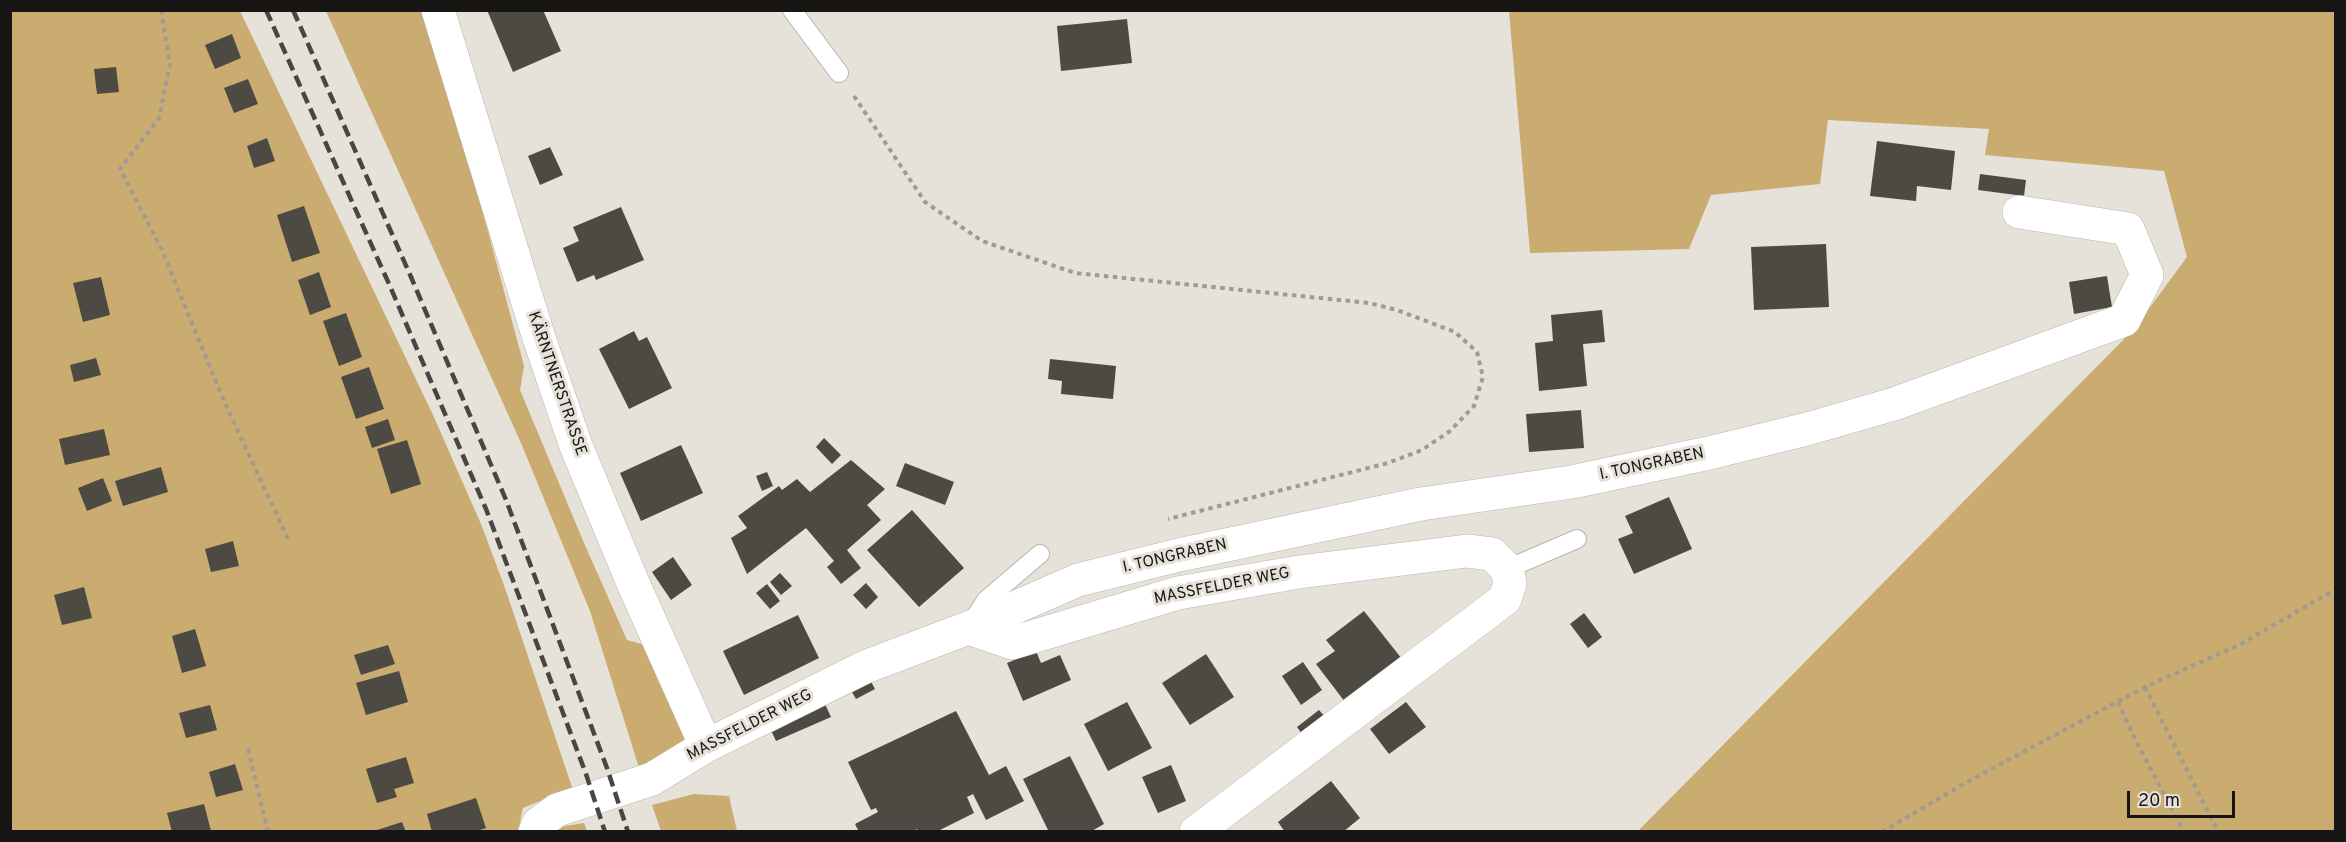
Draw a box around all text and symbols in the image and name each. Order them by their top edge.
street label: KÄRNTNERSTRASSE [522,309,590,459]
street label: I. TONGRABEN [1598,445,1706,485]
street label: I. TONGRABEN [1121,536,1229,578]
street label: MASSFELDER WEG [1153,564,1291,610]
street label: MASSFELDER WEG [684,686,816,766]
scale bar [2130,779,2238,817]
text: 20 m [2138,790,2180,813]

